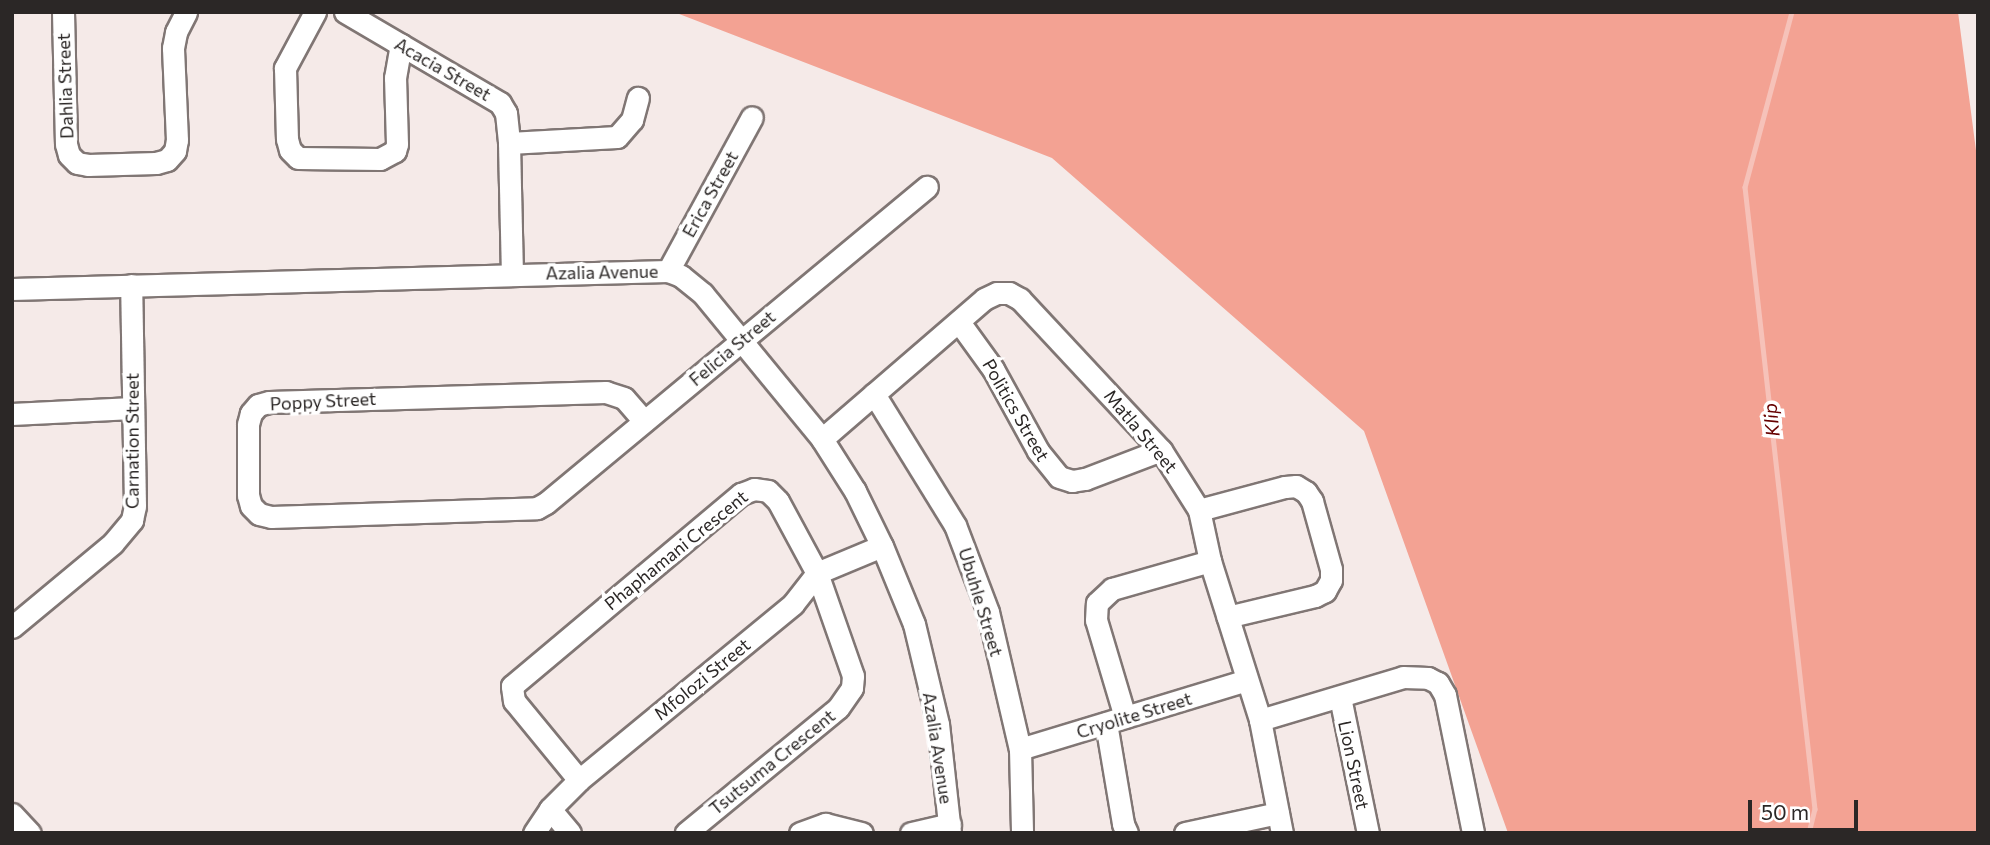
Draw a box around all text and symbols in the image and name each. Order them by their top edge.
street label: Dahlia Street [52,33,78,139]
street label: Acacia Street [391,33,495,105]
street label: Erica Street [677,147,743,241]
street label: Azalia Avenue [545,260,659,284]
street label: Felicia Street [685,306,779,390]
street label: Politics Street [978,355,1054,465]
street label: Carnation Street [121,373,143,509]
street label: Matla Street [1100,385,1182,477]
street label: Poppy Street [269,387,377,415]
water label: Klip [1758,402,1784,438]
street label: Phaphamani Crescent [600,486,752,614]
street label: Ubuhle Street [954,545,1008,659]
street label: Mfolozi Street [650,634,754,724]
street label: Cryolite Street [1074,687,1194,743]
street label: Azalia Avenue [919,691,957,805]
street label: Tsutsuma Crescent [705,705,839,819]
street label: Lion Street [1334,719,1374,811]
scale bar [1752,786,1862,830]
text: 50 m [1761,799,1809,824]

